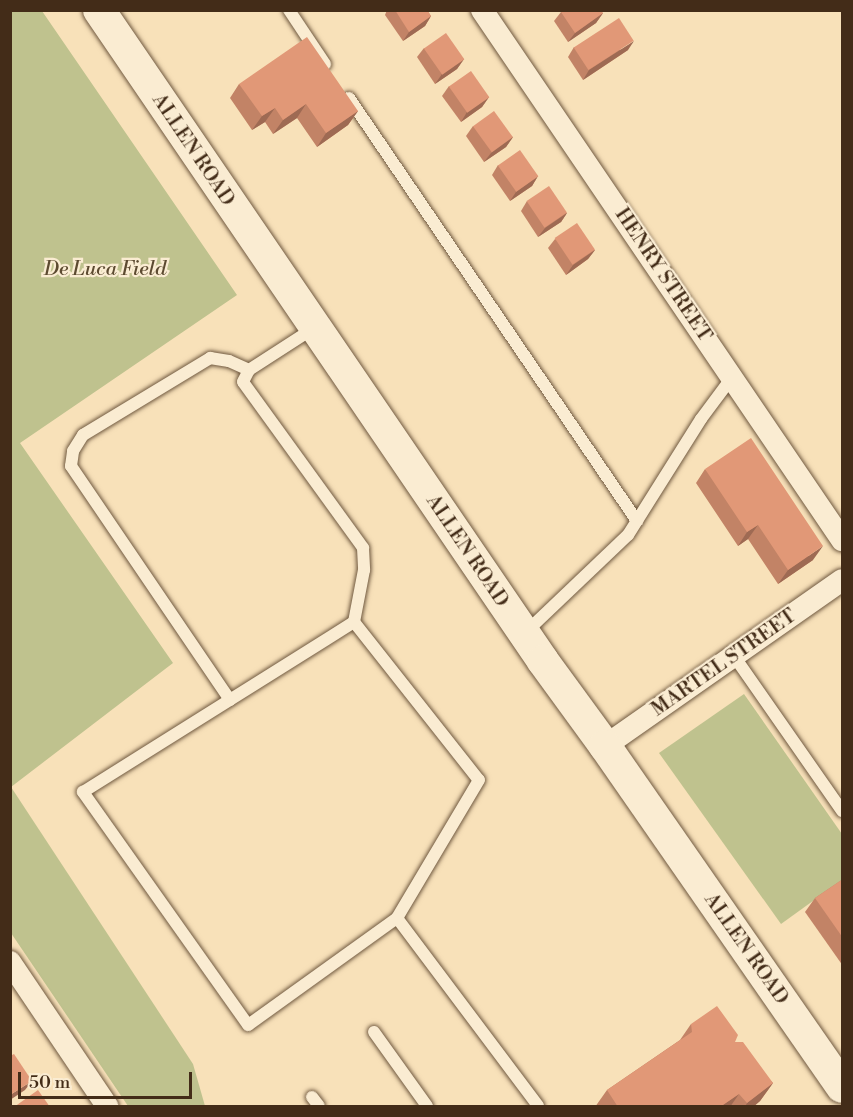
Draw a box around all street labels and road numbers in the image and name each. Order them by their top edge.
street label: ALLEN ROAD [147,89,239,211]
street label: HENRY STREET [609,204,717,346]
street label: ALLEN ROAD [421,490,513,612]
street label: MARTEL STREET [647,604,801,722]
street label: ALLEN ROAD [699,889,793,1009]

